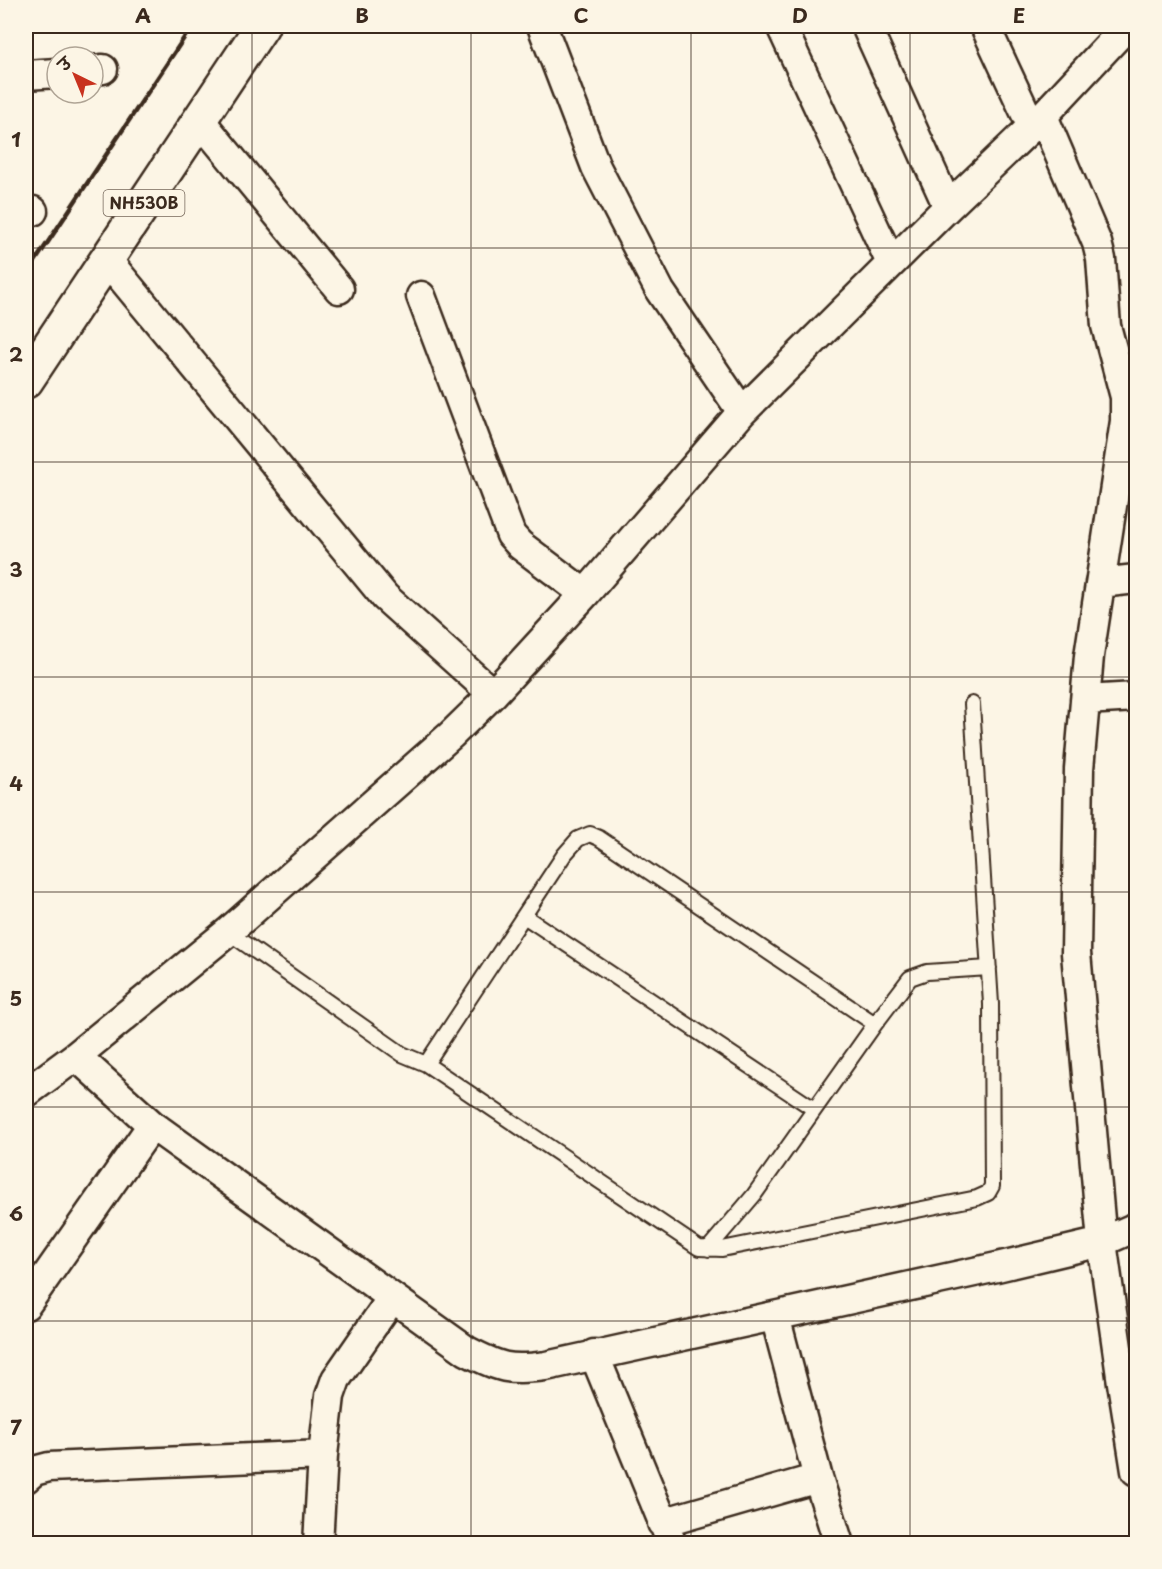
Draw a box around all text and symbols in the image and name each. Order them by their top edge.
text: A [135,0,151,30]
text: B [355,0,369,30]
text: C [573,0,589,30]
text: D [792,0,808,30]
text: E [1013,0,1025,30]
north arrow [45,45,105,105]
text: उ [51,50,77,77]
text: 1 [11,124,21,154]
road number: NH530B [104,190,184,216]
text: 2 [9,339,23,369]
text: 3 [9,554,23,584]
text: 4 [9,768,23,798]
text: 5 [10,983,22,1013]
text: 6 [9,1198,23,1228]
text: 7 [10,1412,22,1442]

